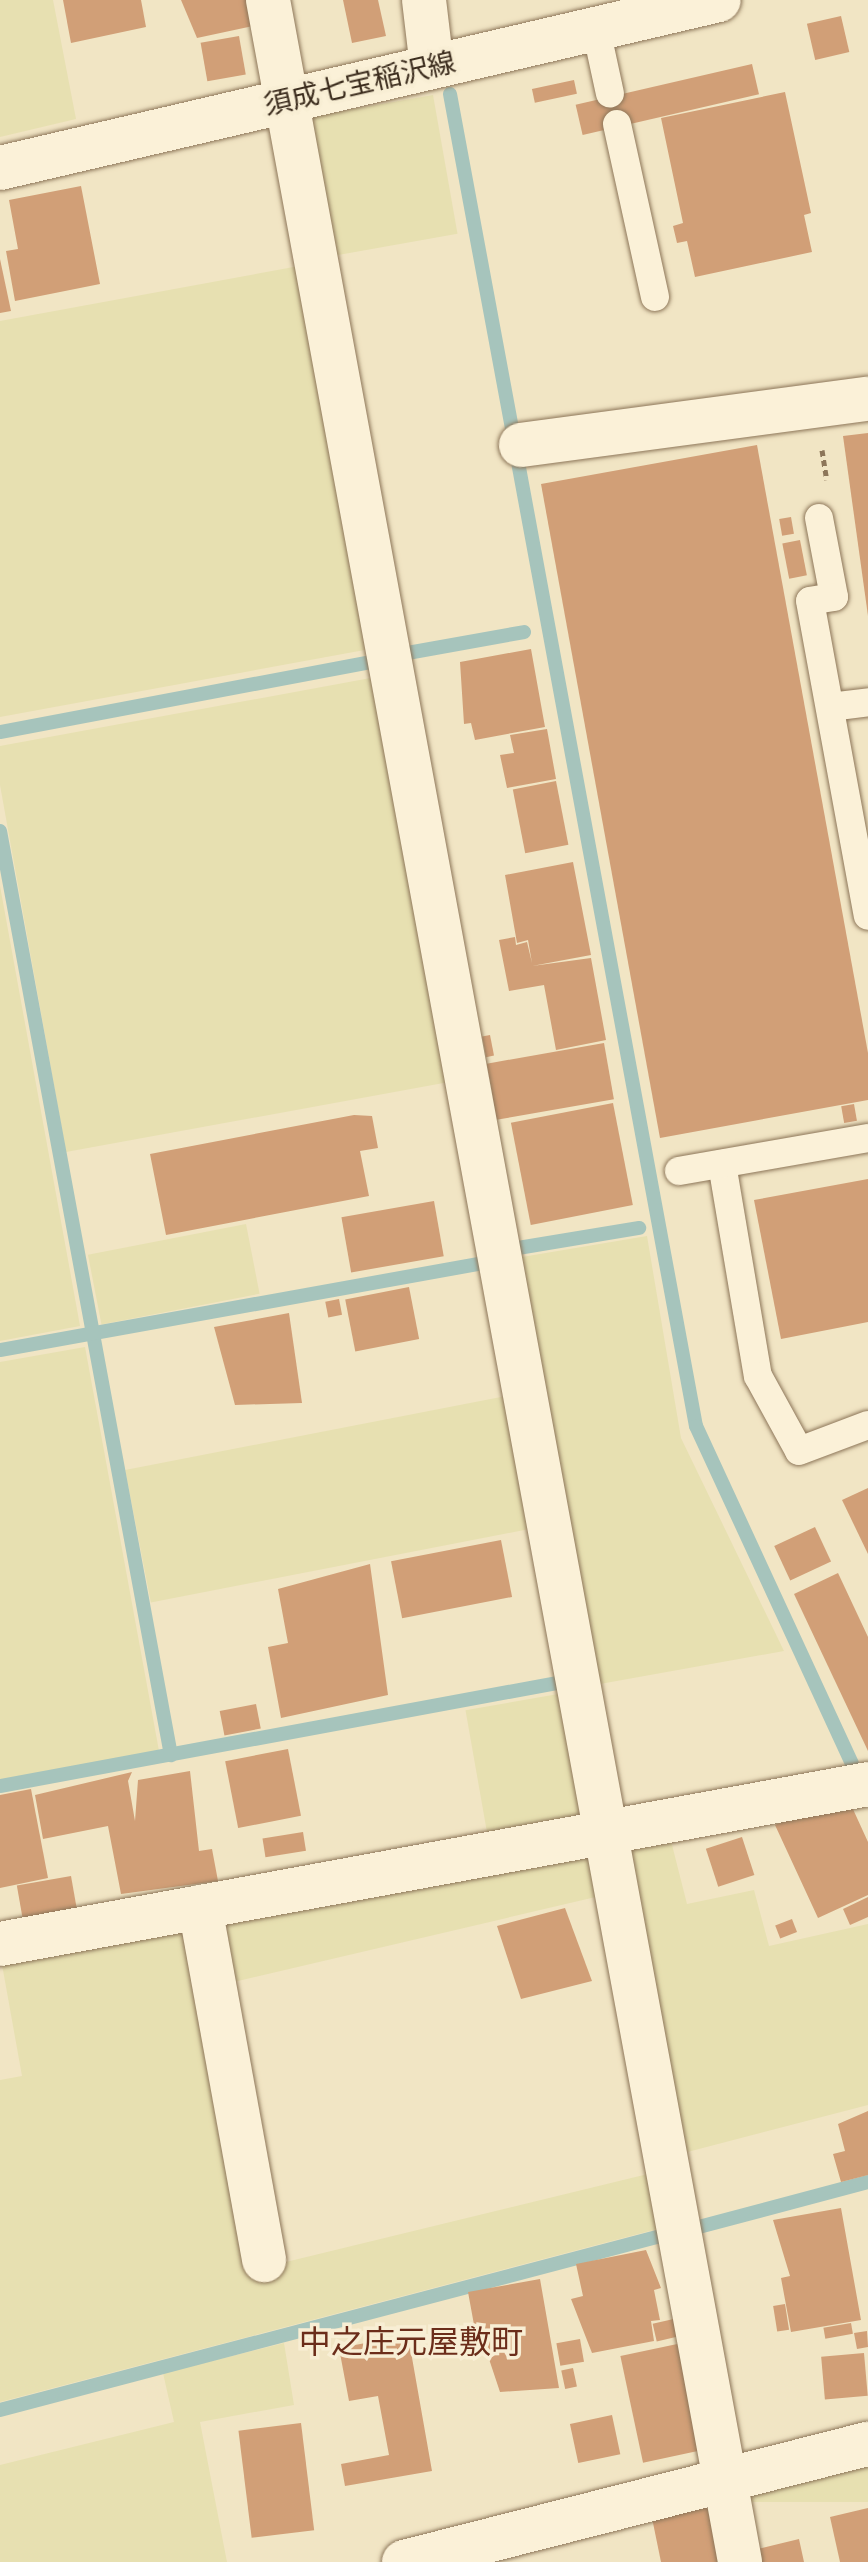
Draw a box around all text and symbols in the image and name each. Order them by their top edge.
street label: 須成七宝稲沢線 [261,46,459,122]
district label: 中之庄元屋敷町 [299,2323,523,2361]

